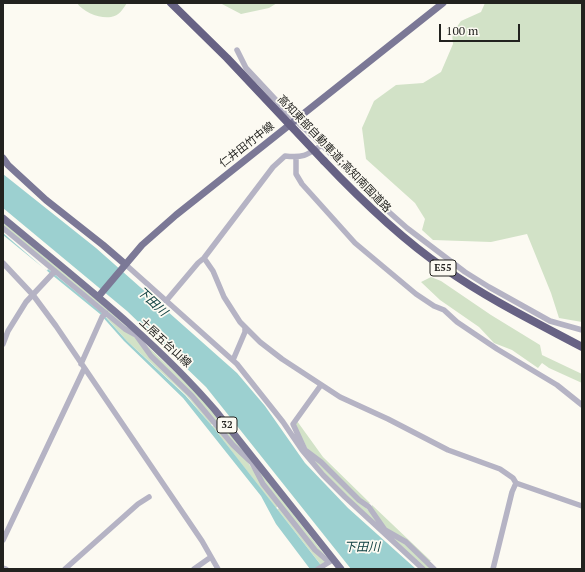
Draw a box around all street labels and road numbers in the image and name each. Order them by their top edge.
street label: 高知東部自動車道;高知南国道路 [274,93,394,215]
street label: 仁井田竹中線 [217,119,277,171]
road number: E55 [430,260,456,276]
street label: 土居五台山線 [136,316,194,370]
road number: 32 [217,417,237,433]

